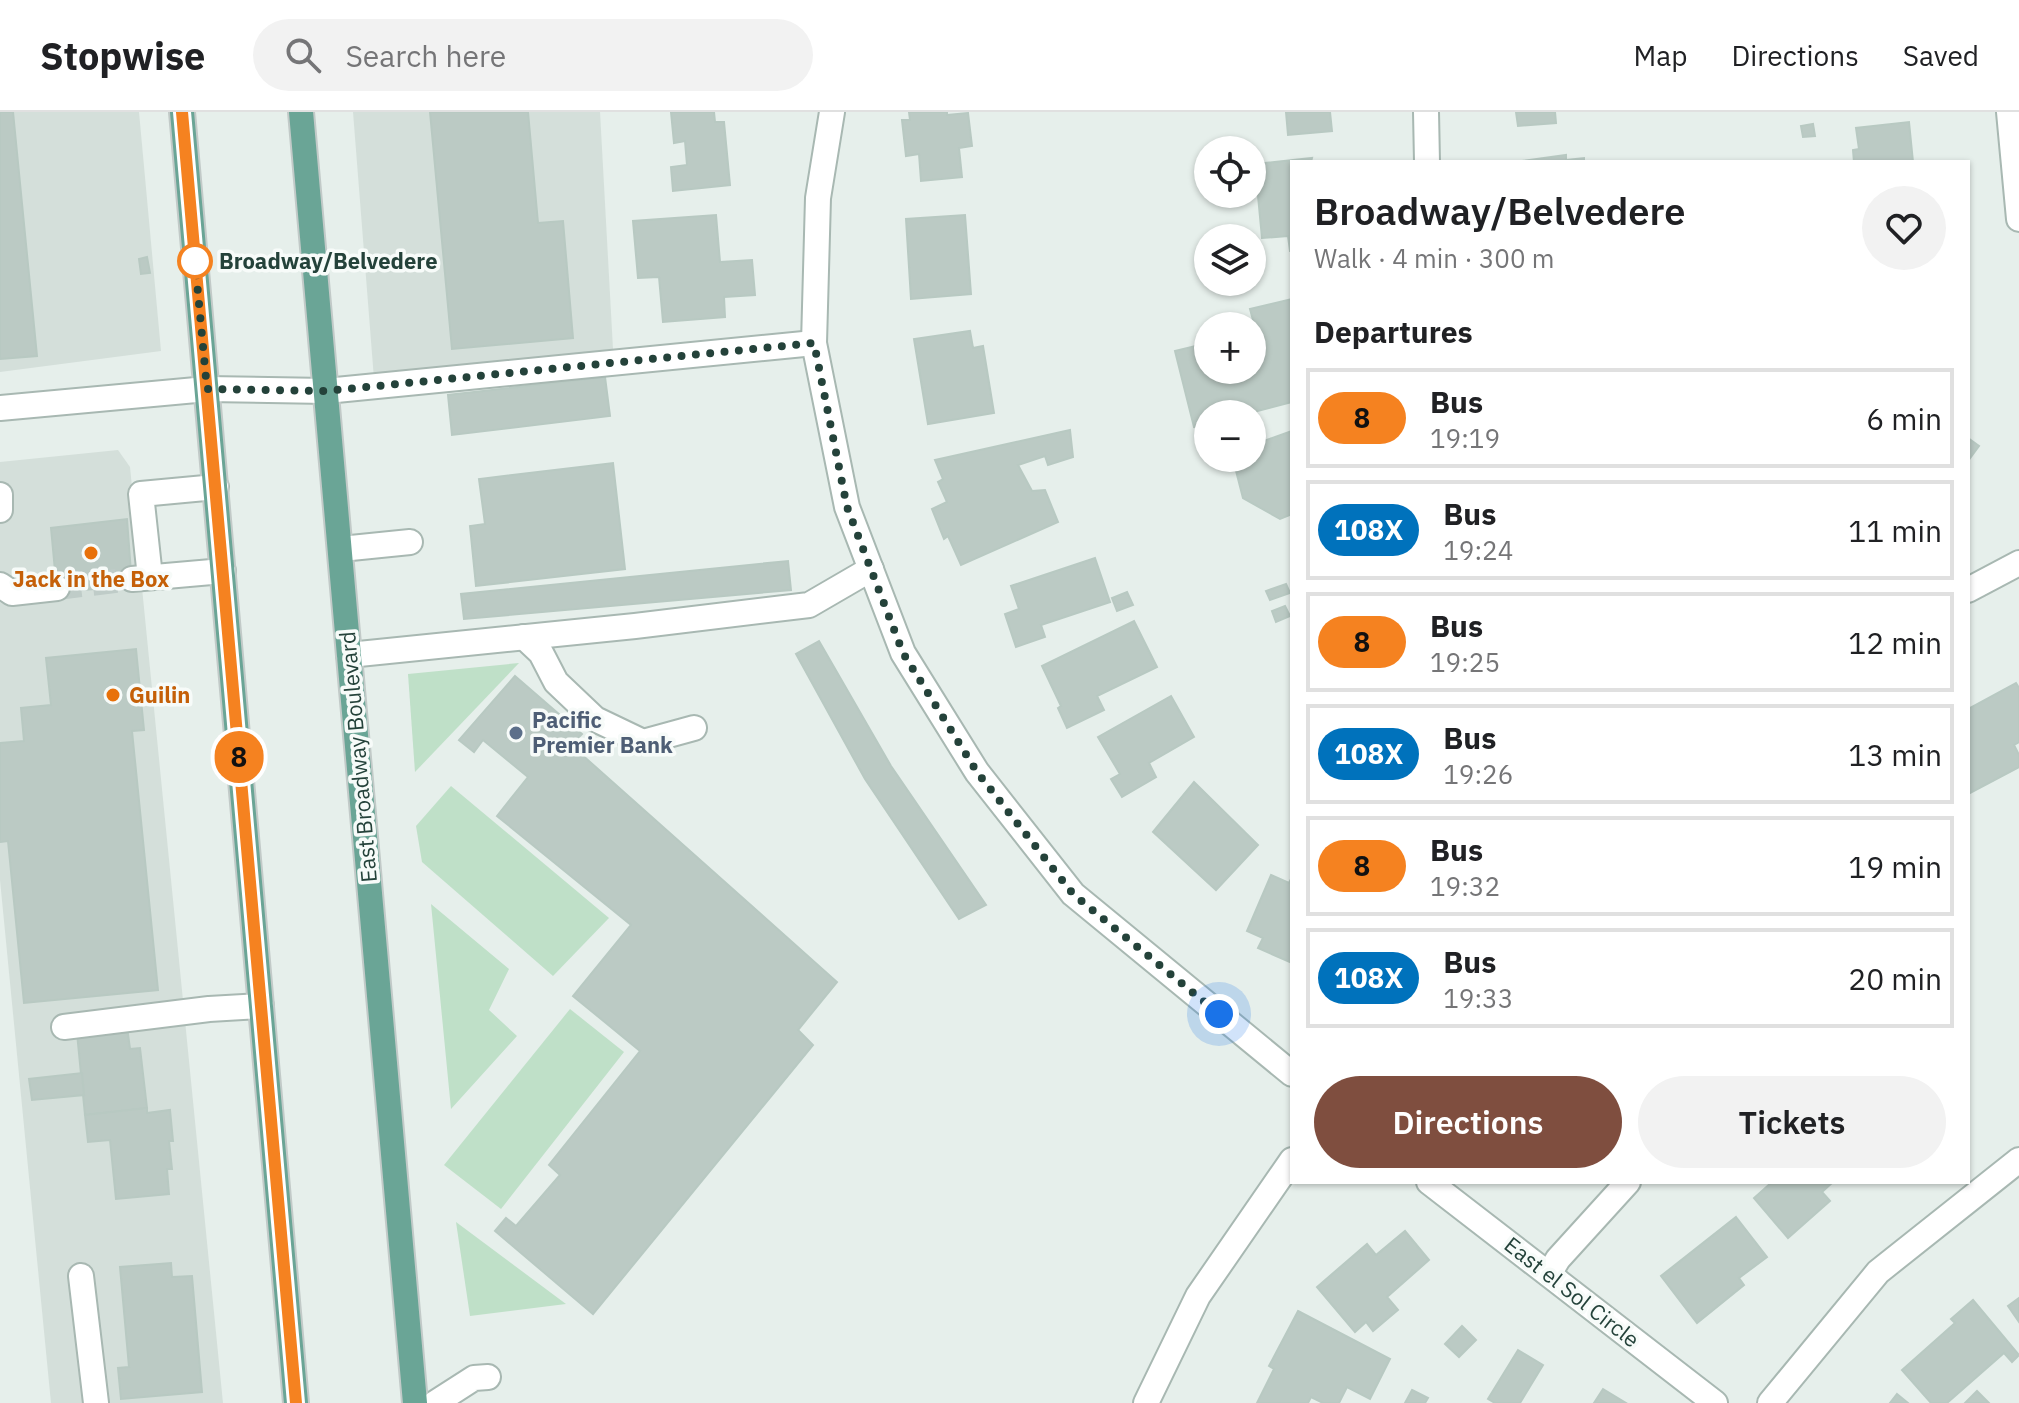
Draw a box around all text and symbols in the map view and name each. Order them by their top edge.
search box [253,19,813,91]
text: Stopwise [40,31,205,80]
icon: search [281,33,325,77]
text: Search here [345,36,506,75]
text: Map [1633,37,1687,74]
text: Directions [1731,37,1859,74]
text: Saved [1903,37,1979,74]
map controls [1194,136,1266,472]
button: locate [1194,136,1266,208]
text: Broadway/Belvedere [1314,186,1685,235]
button: heart [1862,186,1946,270]
button: layers [1194,224,1266,296]
text: Walk · 4 min · 300 m [1314,241,1554,275]
marker: Broadway/Belvedere [178,244,212,278]
place label: Broadway/Belvedere [219,246,438,275]
button: + [1194,312,1266,384]
text: Departures [1314,312,1473,351]
text: Bus [1430,382,1483,421]
text: 8 [1354,399,1370,436]
text: 6 min [1866,399,1942,438]
button: − [1194,400,1266,472]
text: 19:19 [1430,421,1500,455]
text: Bus [1443,494,1496,533]
text: 108X [1334,511,1403,548]
text: 11 min [1848,511,1942,550]
text: 19:24 [1443,533,1513,567]
marker: Jack in the Box [82,544,100,562]
place label: Jack in the Box [13,564,169,593]
text: Bus [1430,606,1483,645]
text: 8 [1354,623,1370,660]
text: 12 min [1848,623,1942,662]
street label: East Broadway Boulevard [332,630,383,884]
text: 19:25 [1430,645,1500,679]
place label: Guilin [129,680,190,709]
marker: Guilin [104,686,122,704]
place label: Pacific Premier Bank [532,705,673,759]
text: Bus [1443,718,1496,757]
marker: Pacific Premier Bank [507,724,525,742]
line badge: 8 [213,731,265,783]
text: 108X [1334,735,1403,772]
text: 13 min [1848,735,1942,774]
text: 8 [231,738,247,775]
text: 19:26 [1443,757,1513,791]
text: Bus [1430,830,1483,869]
text: 8 [1354,847,1370,884]
text: 19 min [1848,847,1942,886]
text: 19:32 [1430,869,1500,903]
text: Bus [1443,942,1496,981]
text: 108X [1334,959,1403,996]
text: 20 min [1848,959,1942,998]
text: 19:33 [1443,981,1513,1015]
your location [1199,994,1239,1034]
button: Directions [1314,1076,1622,1168]
button: Tickets [1638,1076,1946,1168]
street label: East el Sol Circle [1499,1230,1646,1353]

